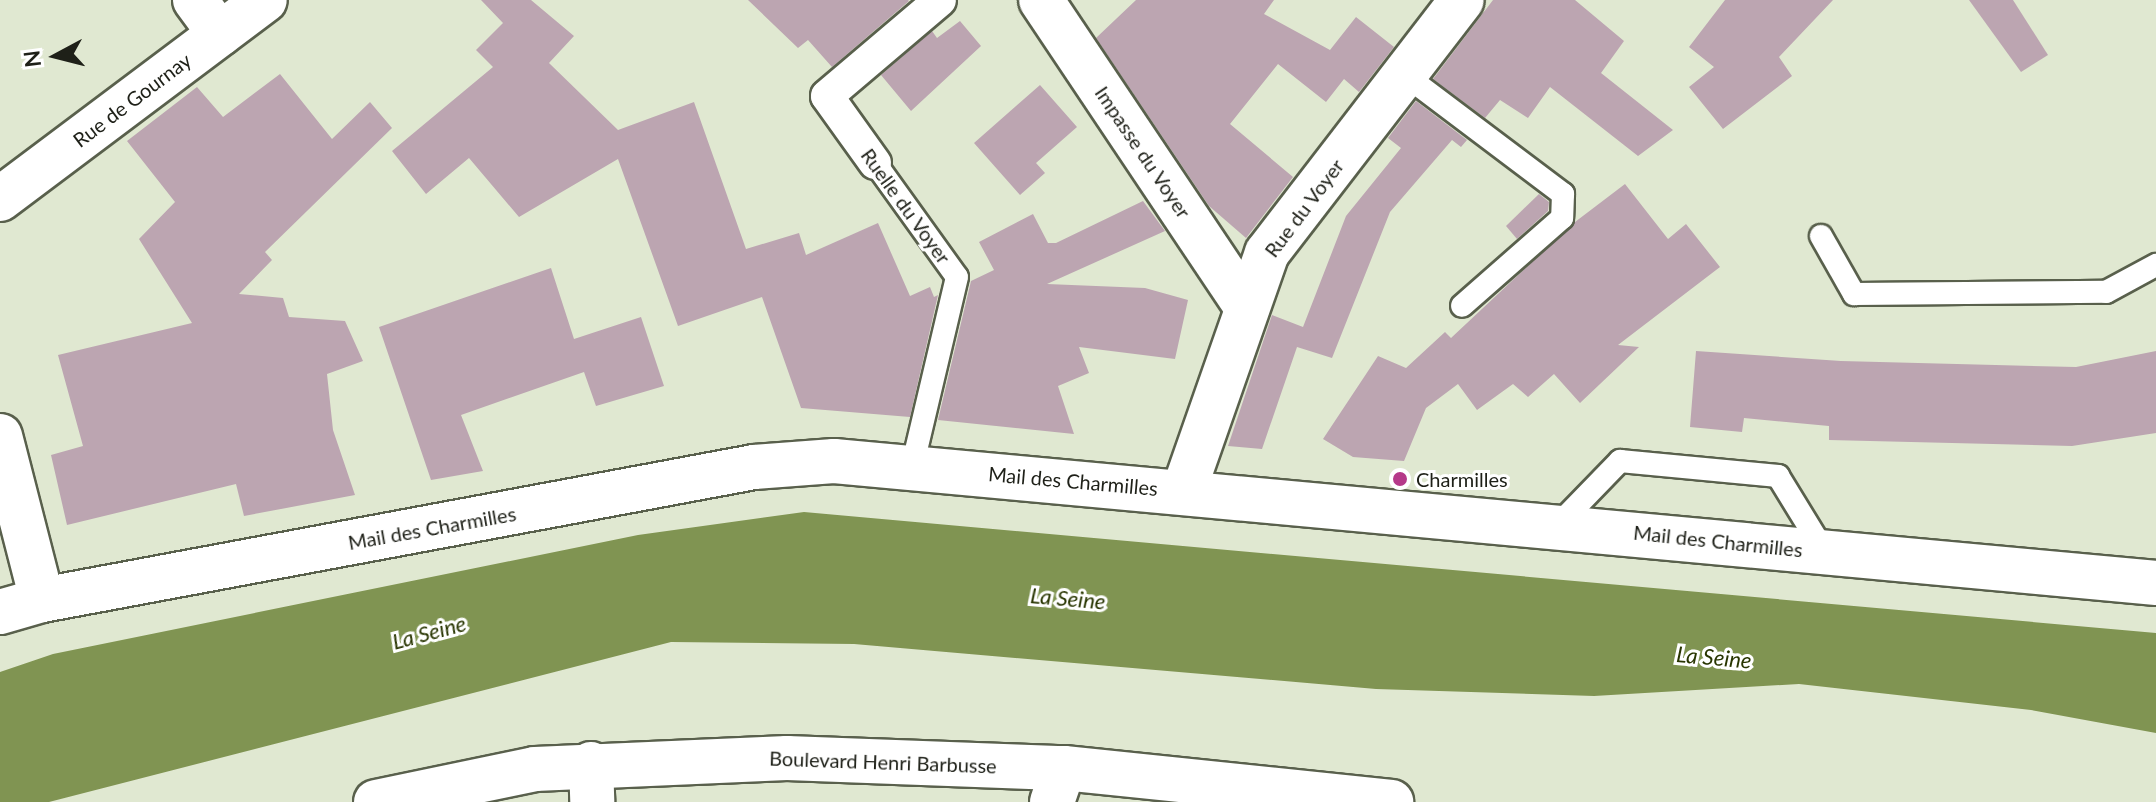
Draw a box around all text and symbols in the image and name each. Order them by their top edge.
north arrow [16,16,96,96]
street label: Rue de Gournay [68,48,196,152]
text: N [17,49,46,69]
street label: Impasse du Voyer [1090,81,1196,223]
street label: Ruelle du Voyer [856,143,956,269]
street label: Rue du Voyer [1259,154,1349,262]
street label: Mail des Charmilles [987,462,1159,500]
place label: Charmilles [1416,467,1508,491]
marker: Charmilles [1391,470,1409,488]
street label: Mail des Charmilles [346,501,518,555]
street label: Mail des Charmilles [1632,520,1804,562]
water label: La Seine [1029,582,1107,614]
water label: La Seine [389,609,469,655]
water label: La Seine [1675,641,1753,673]
street label: Boulevard Henri Barbusse [769,746,997,778]

